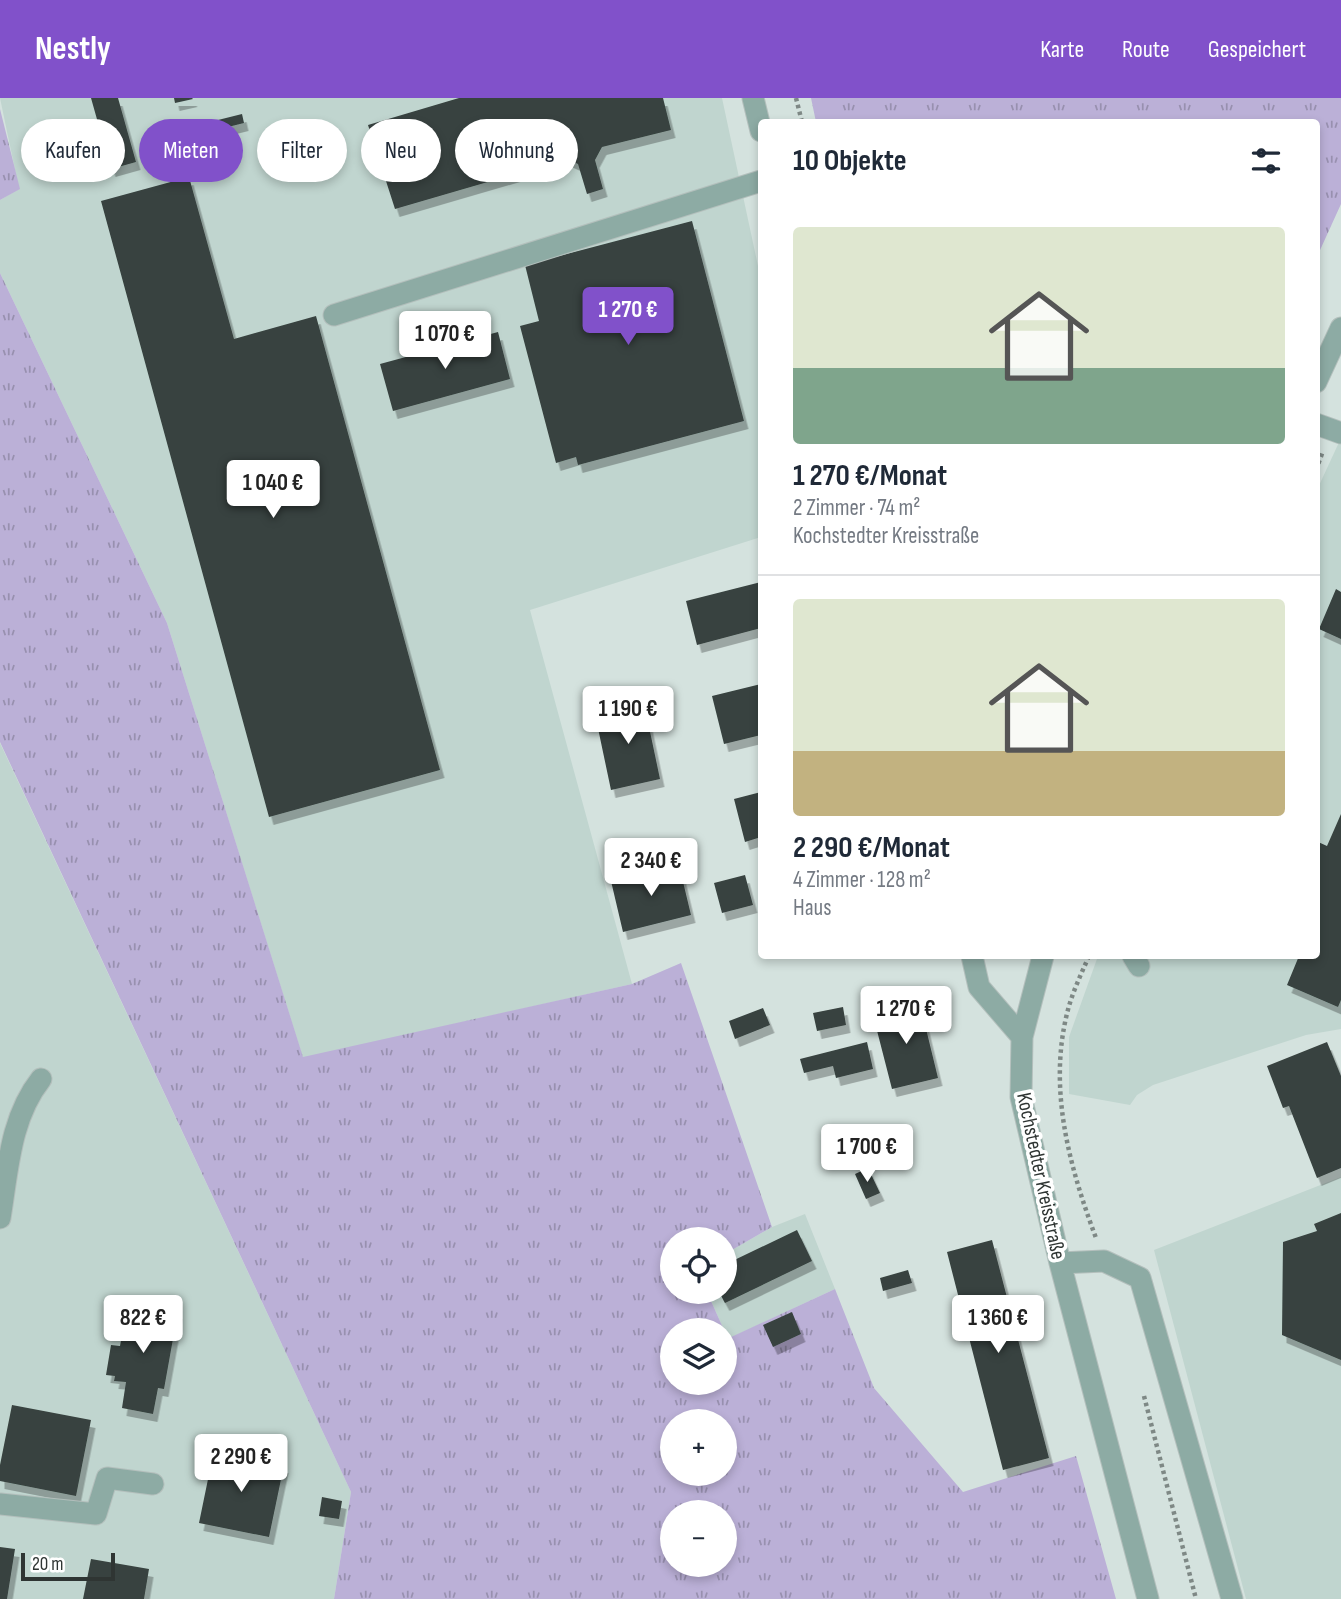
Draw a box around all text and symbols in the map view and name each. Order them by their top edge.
text: Nestly [35,29,111,69]
text: Karte [1040,35,1084,64]
text: Route [1122,35,1170,64]
text: Gespeichert [1208,35,1306,64]
chip: Kaufen [21,119,125,182]
chip: Mieten [139,119,243,182]
chip: Filter [257,119,347,182]
chip: Neu [361,119,441,182]
chip: Wohnung [455,119,578,182]
icon: filters [1247,142,1285,180]
text: 10 Objekte [793,143,906,179]
icon: home [976,273,1102,399]
pin: 1 270 € [563,288,693,347]
text: 1 270 € [599,296,657,324]
pin: 1 070 € [380,312,510,371]
text: 1 070 € [415,320,475,348]
text: 1 270 €/Monat [793,458,947,494]
pin: 1 040 € [208,460,338,520]
text: 1 040 € [243,469,303,497]
text: 2 Zimmer · 74 m² [793,494,920,522]
text: Kochstedter Kreisstraße [793,522,979,550]
icon: home [976,645,1102,771]
pin: 1 190 € [563,686,693,746]
text: 1 190 € [599,695,657,723]
text: 2 290 €/Monat [793,830,950,866]
pin: 2 340 € [586,838,716,898]
text: 2 340 € [621,847,681,875]
text: 4 Zimmer · 128 m² [793,866,931,894]
text: Haus [793,894,831,922]
pin: 1 270 € [841,986,971,1046]
text: 1 270 € [877,995,935,1023]
street label: Kochstedter Kreisstraße [1011,1090,1071,1262]
pin: 1 700 € [802,1124,932,1184]
text: 1 700 € [837,1133,897,1161]
map controls [660,1227,737,1577]
button: locate [660,1227,737,1304]
pin: 822 € [94,1296,192,1355]
pin: 1 360 € [933,1296,1063,1355]
text: 822 € [120,1304,166,1332]
text: 1 360 € [968,1304,1028,1332]
button: layers [660,1318,737,1395]
button: + [660,1409,737,1486]
pin: 2 290 € [176,1434,306,1494]
text: 2 290 € [211,1443,271,1471]
button: − [660,1500,737,1577]
scale bar [21,1550,116,1582]
text: 20 m [32,1553,64,1576]

